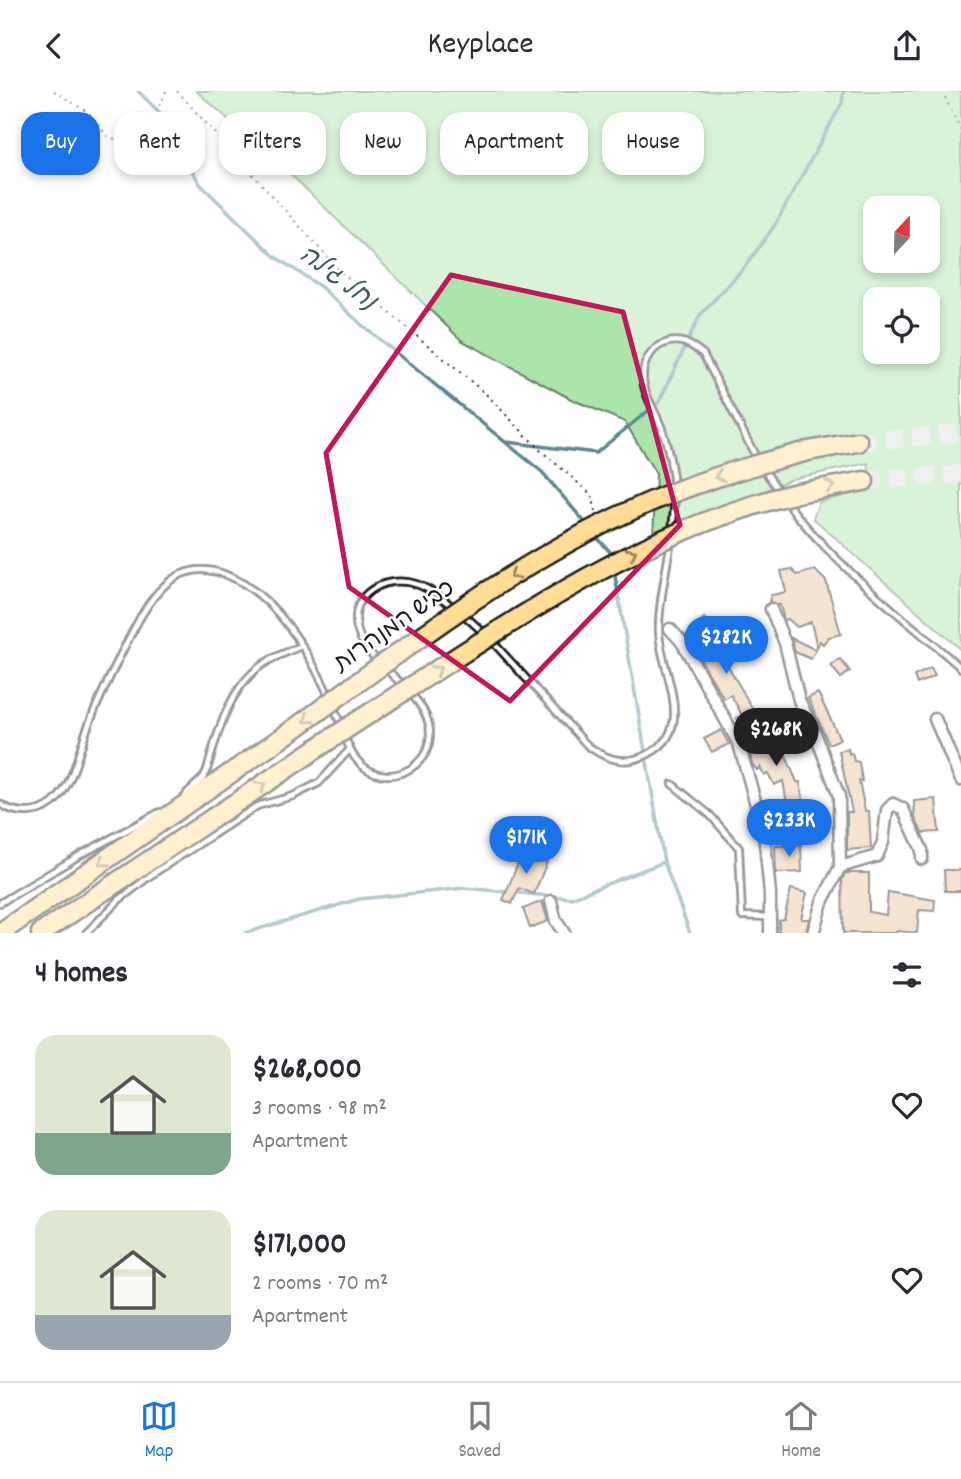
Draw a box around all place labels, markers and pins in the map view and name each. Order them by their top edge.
pin: $282K [677,617,775,676]
pin: $268K [727,709,825,768]
pin: $233K [740,799,838,859]
pin: $171K [477,817,575,876]

